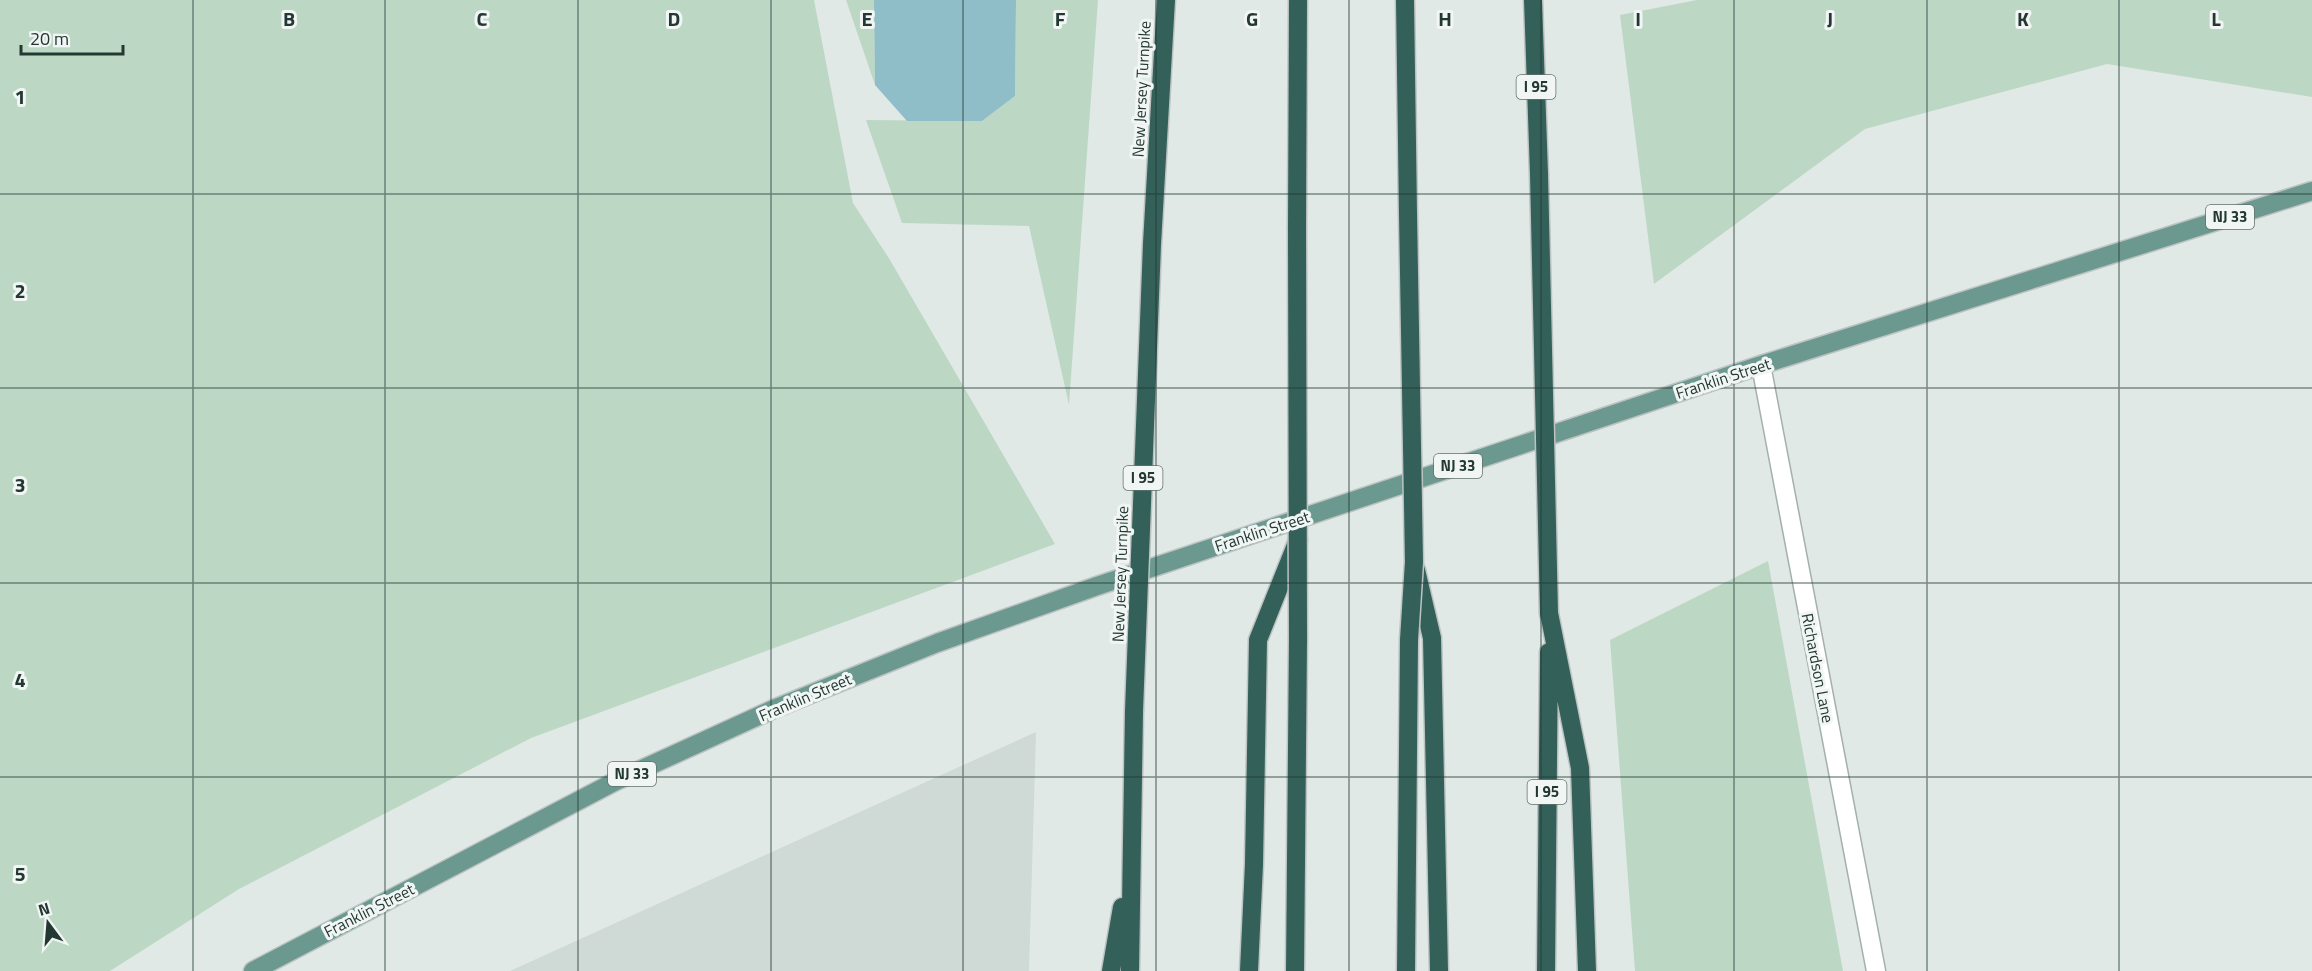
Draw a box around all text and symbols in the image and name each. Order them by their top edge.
text: B [283,3,295,34]
text: C [477,3,488,34]
text: D [668,3,680,34]
text: E [861,3,873,34]
text: F [1055,3,1066,34]
text: G [1246,3,1258,34]
text: H [1438,3,1452,34]
text: I [1635,3,1641,34]
text: J [1827,3,1833,34]
text: K [2017,3,2029,34]
text: L [2211,3,2221,34]
scale bar [21,18,123,56]
street label: New Jersey Turnpike [1125,20,1157,158]
text: 20 m [30,25,69,52]
road number: I 95 [1516,75,1556,99]
text: 1 [14,81,26,112]
road number: NJ 33 [2206,205,2254,229]
text: 2 [14,275,26,306]
street label: Franklin Street [1672,351,1774,405]
road number: NJ 33 [1434,454,1482,478]
road number: I 95 [1124,466,1162,490]
text: 3 [14,469,26,500]
street label: Franklin Street [1211,504,1313,558]
street label: New Jersey Turnpike [1106,505,1134,643]
street label: Richardson Lane [1796,611,1840,725]
text: 4 [14,664,26,695]
street label: Franklin Street [755,667,855,727]
road number: NJ 33 [608,762,656,786]
road number: I 95 [1528,780,1566,804]
text: 5 [14,858,26,889]
street label: Franklin Street [320,877,419,943]
north arrow [18,893,78,953]
text: N [35,896,53,922]

